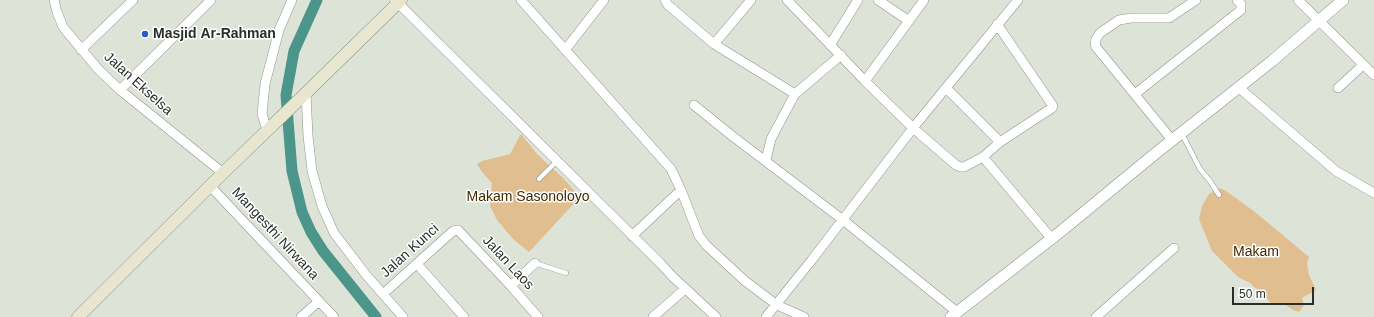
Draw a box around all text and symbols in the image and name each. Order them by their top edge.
place label: Masjid Ar-Rahman [153,26,276,42]
marker: Masjid Ar-Rahman [140,29,150,39]
street label: Jalan Ekselsa [100,49,176,119]
street label: Mangesthi Nirwana [228,184,322,284]
park label: Makam Sasonoloyo [467,189,589,205]
street label: Jalan Kunci [377,221,443,281]
street label: Jalan Laos [479,233,537,293]
park label: Makam [1233,244,1279,260]
scale bar [1234,279,1316,305]
text: 50 m [1239,287,1266,301]

